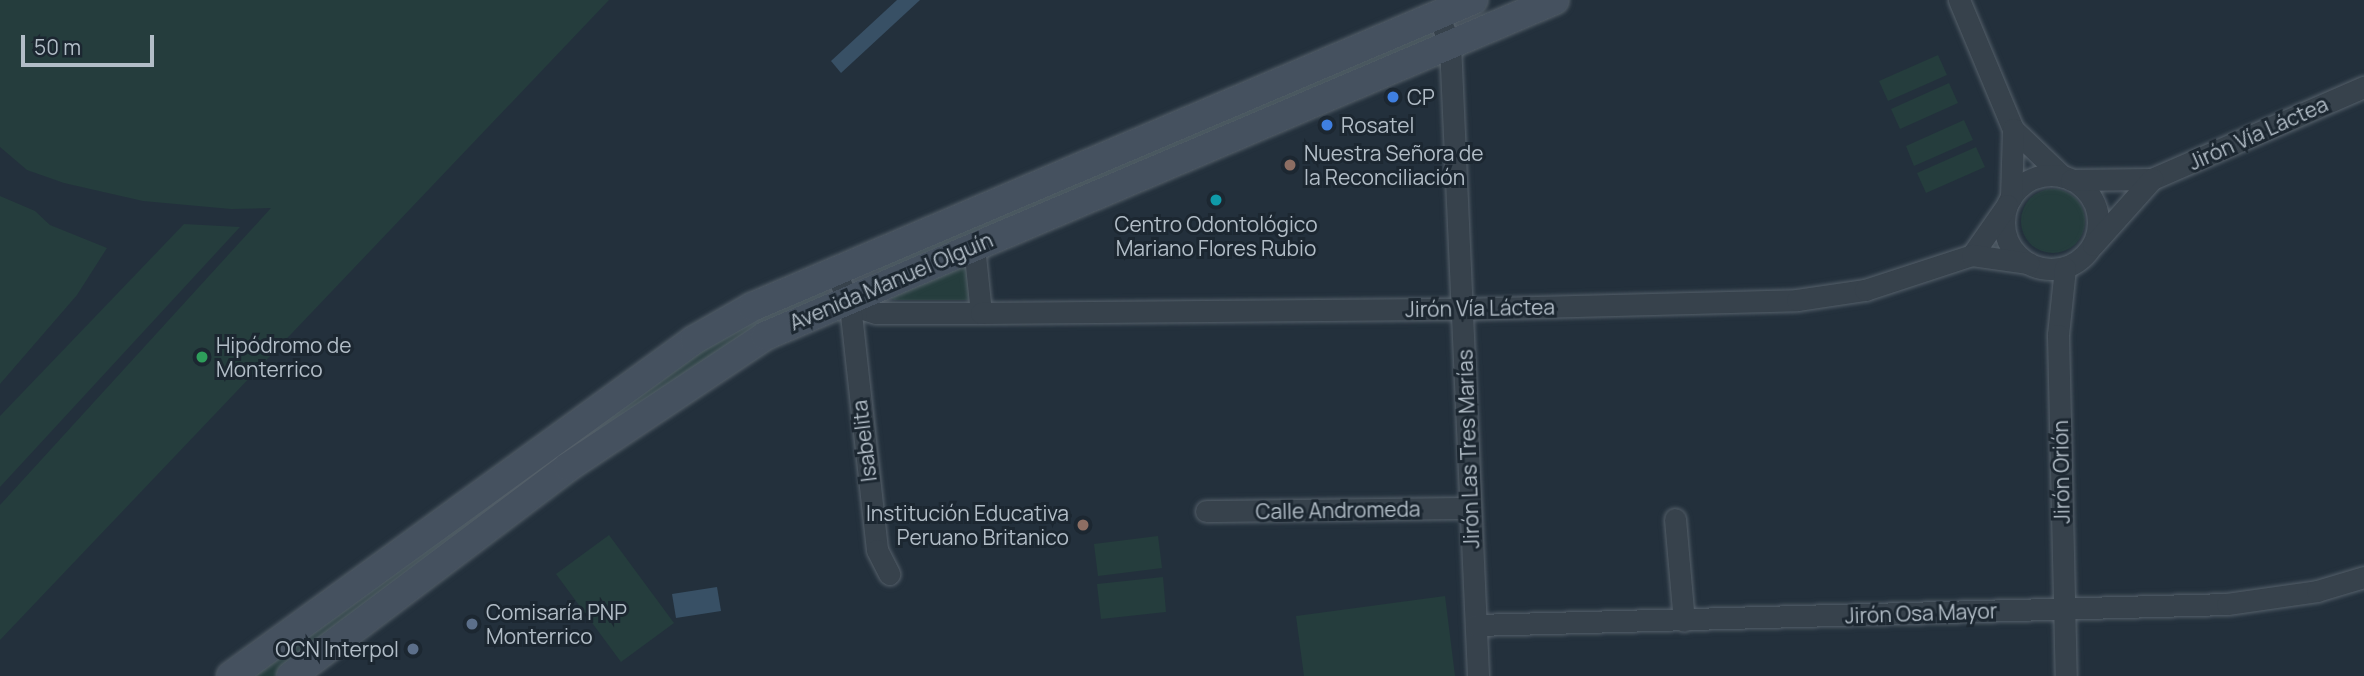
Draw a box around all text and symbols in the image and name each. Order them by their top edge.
scale bar [24,21,158,65]
text: 50 m [34,33,81,61]
place label: CP [1407,84,1435,110]
marker: CP [1385,89,1401,105]
street label: Jirón Vía Láctea [2184,91,2332,175]
place label: Rosatel [1341,112,1414,138]
marker: Rosatel [1319,117,1335,133]
place label: Nuestra Señora de la Reconciliación [1304,140,1483,190]
marker: Nuestra Señora de la Reconciliación [1282,157,1298,173]
marker: Centro Odontológico Mariano Flores Rubio [1208,192,1224,208]
place label: Centro Odontológico Mariano Flores Rubio [1114,211,1318,261]
street label: Avenida Manuel Olguín [786,227,996,335]
street label: Jirón Vía Láctea [1405,294,1555,322]
place label: Hipódromo de Monterrico [216,332,351,382]
marker: Hipódromo de Monterrico [194,349,210,365]
street label: Jirón Las Tres Marías [1452,349,1484,549]
street label: Isabelita [846,399,882,483]
street label: Jirón Orión [2047,420,2075,524]
street label: Calle Andromeda [1255,496,1421,524]
place label: Institución Educativa Peruano Britanico [866,500,1069,550]
marker: Institución Educativa Peruano Britanico [1075,517,1091,533]
street label: Jirón Osa Mayor [1844,598,1998,628]
place label: Comisaría PNP Monterrico [486,599,627,649]
marker: Comisaría PNP Monterrico [464,616,480,632]
place label: OCN Interpol [275,636,399,662]
marker: OCN Interpol [405,641,421,657]

